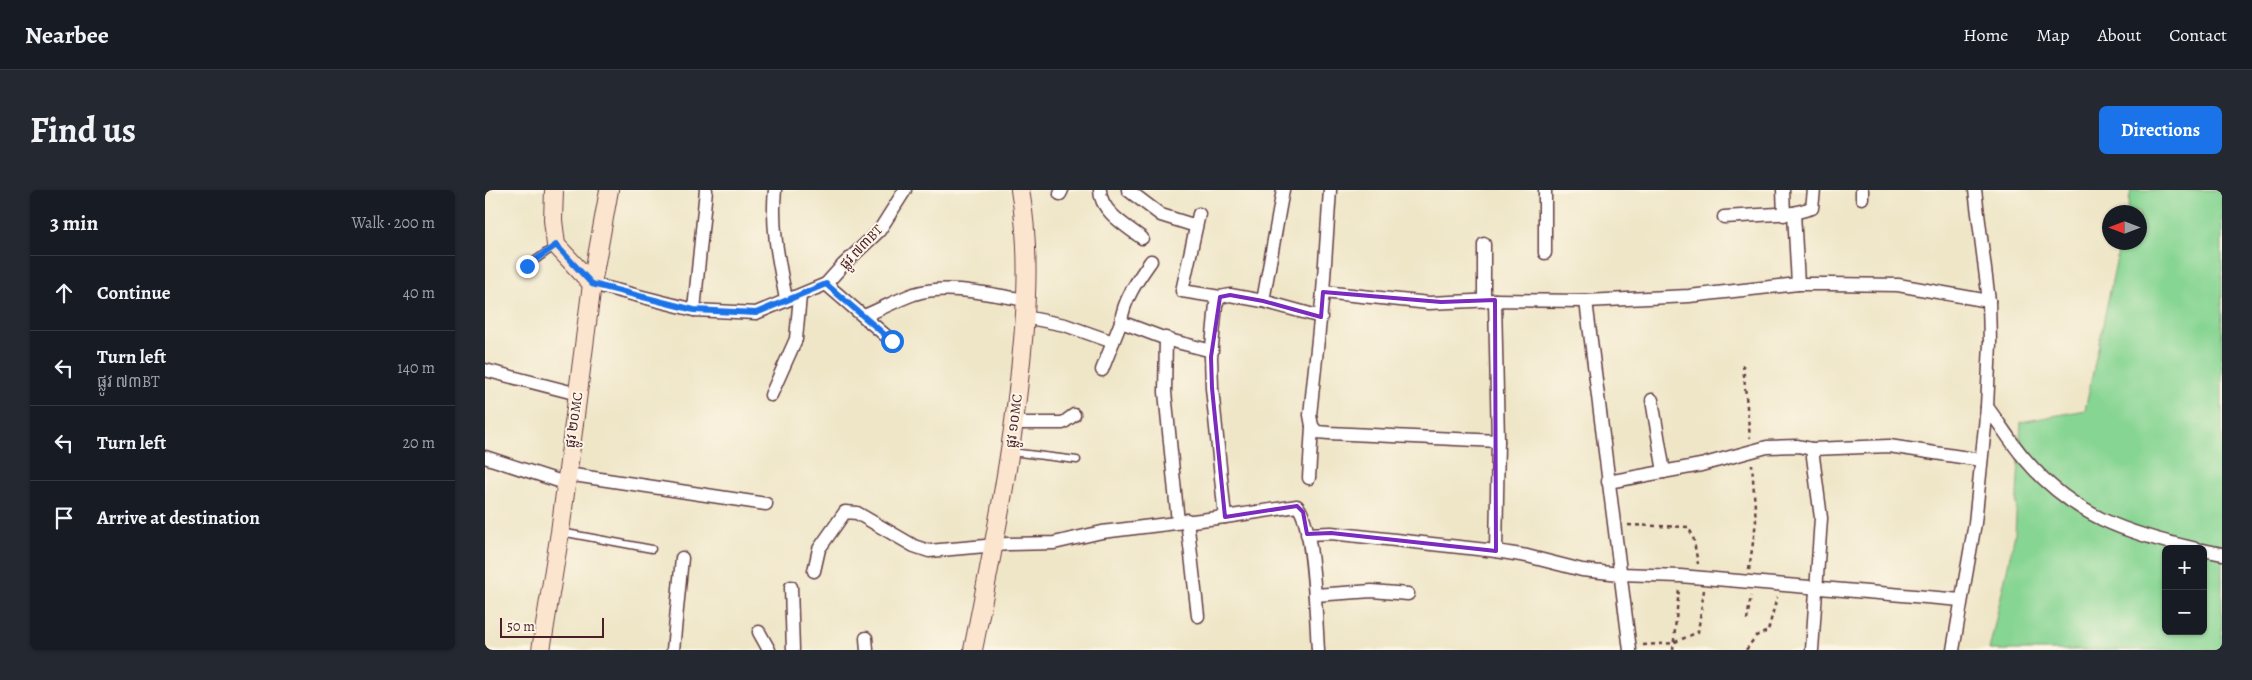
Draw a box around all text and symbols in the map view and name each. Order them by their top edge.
text: Nearbee [25,19,109,51]
text: Home [1963,23,2008,47]
text: Map [2036,23,2069,47]
text: About [2097,23,2141,47]
text: Contact [2169,23,2227,47]
text: Find us [30,106,136,154]
button: Directions [2099,106,2222,154]
north arrow [2102,205,2147,250]
text: 3 min [50,209,98,237]
text: Walk · 200 m [351,212,435,234]
street label: ផ្លូវ ៧៣BT [835,220,889,275]
route end [516,255,539,278]
icon: ahead [50,279,78,307]
text: Continue [97,280,171,306]
text: 40 m [403,282,435,304]
route start [881,330,904,353]
text: Turn left [97,344,166,370]
icon: left [50,354,78,382]
text: 140 m [397,357,435,379]
text: ផ្លូវ ៧៣BT [97,371,160,393]
street label: ផ្លូវ ២០MC [561,391,589,449]
street label: ផ្លូវ ១០MC [1001,393,1029,449]
icon: left [50,429,78,457]
text: Turn left [97,430,166,456]
text: 20 m [402,432,435,454]
icon: arrive [50,504,78,532]
text: Arrive at destination [97,505,260,531]
map controls [2162,545,2207,635]
button: + [2162,545,2207,590]
button: − [2162,590,2207,635]
scale bar [500,615,604,638]
text: 50 m [507,617,535,636]

